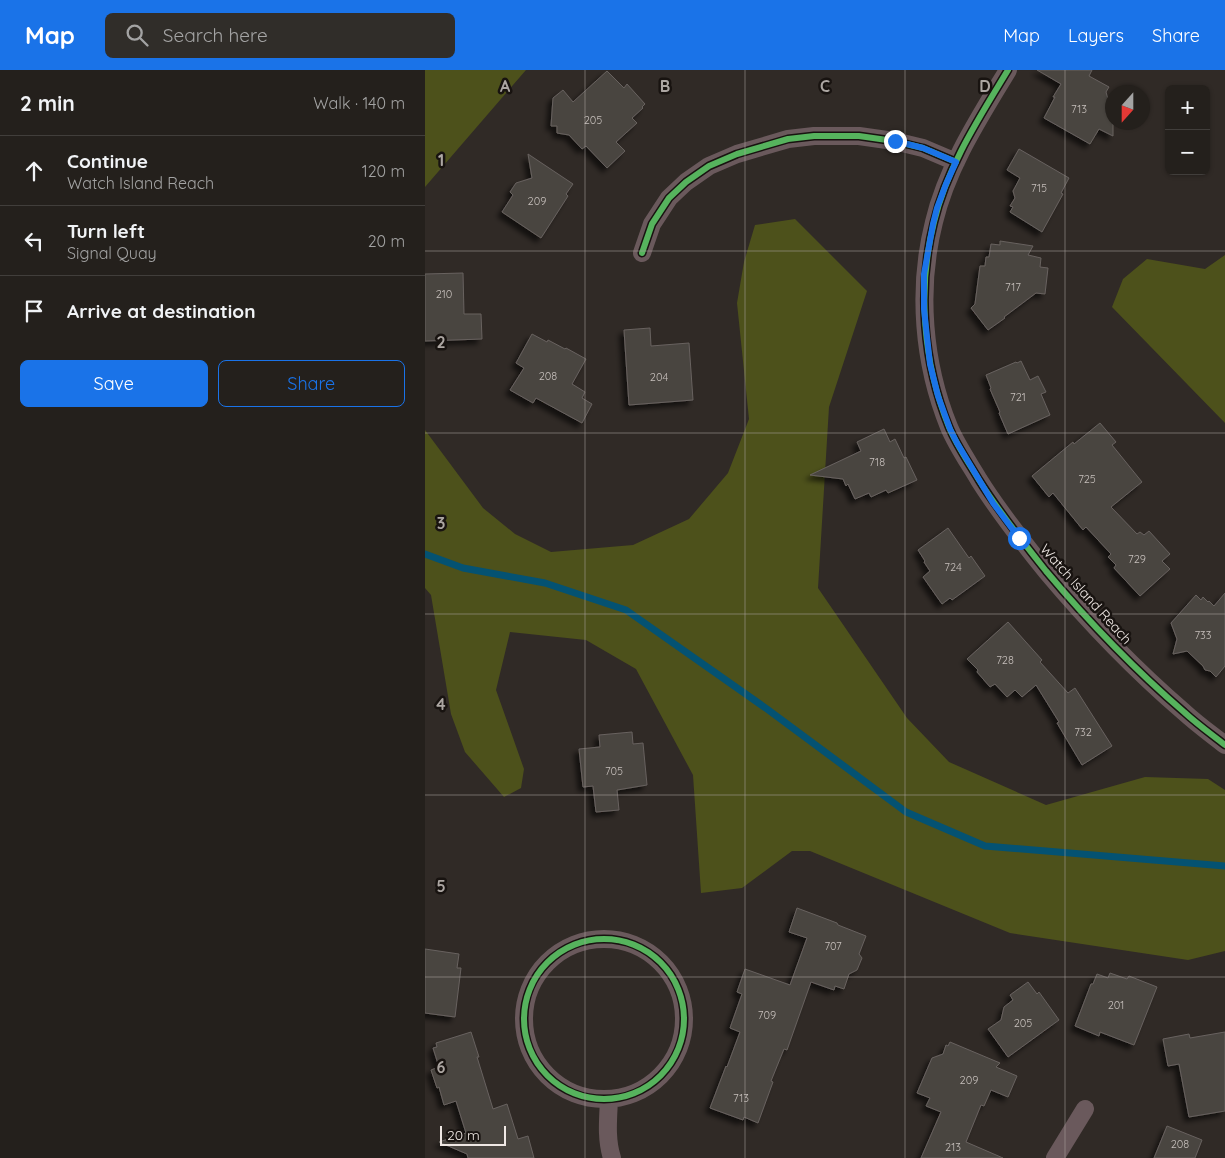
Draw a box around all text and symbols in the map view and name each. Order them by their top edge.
search box [105,13,455,58]
text: Map [25,20,75,50]
icon: search [123,21,151,49]
text: Search here [163,23,268,47]
text: Map [1003,24,1040,47]
text: Layers [1068,24,1124,47]
text: Share [1152,24,1200,47]
text: A [500,76,511,96]
text: B [660,76,670,96]
text: C [820,76,830,96]
text: D [979,76,991,96]
north arrow [1105,85,1150,130]
map controls [1165,85,1210,175]
button: + [1165,85,1210,130]
text: 2 min [20,90,75,116]
text: Walk · 140 m [313,93,405,113]
house number: 713 [1071,102,1087,116]
house number: 205 [584,113,602,127]
route end [884,130,907,153]
button: − [1165,130,1210,175]
text: Continue [67,149,148,173]
text: 1 [438,150,444,170]
icon: ahead [20,157,48,185]
text: 120 m [362,161,405,181]
text: Watch Island Reach [67,173,214,193]
house number: 715 [1031,181,1047,195]
house number: 209 [528,194,546,208]
text: Turn left [67,219,145,243]
icon: left [20,227,48,255]
text: 20 m [368,231,405,251]
text: Signal Quay [67,243,157,263]
house number: 717 [1005,280,1021,294]
house number: 210 [436,287,452,301]
icon: arrive [20,297,48,325]
text: Arrive at destination [67,299,256,323]
text: 2 [436,332,446,352]
button: Save [20,360,208,407]
button: Share [218,360,405,407]
house number: 208 [539,369,557,383]
house number: 204 [650,370,668,384]
house number: 721 [1010,390,1026,404]
house number: 718 [869,455,885,469]
house number: 725 [1078,472,1096,486]
text: 3 [437,513,445,533]
route start [1008,527,1031,550]
street label: Watch Island Reach [1036,540,1136,648]
house number: 729 [1128,552,1146,566]
house number: 724 [944,560,962,574]
house number: 733 [1194,628,1212,642]
house number: 728 [996,653,1014,667]
text: 4 [436,694,446,714]
house number: 732 [1074,725,1092,739]
house number: 705 [605,764,623,778]
text: 5 [436,876,446,896]
house number: 707 [824,939,842,953]
house number: 201 [1108,998,1124,1012]
house number: 709 [758,1008,776,1022]
house number: 205 [1014,1016,1032,1030]
text: 6 [437,1057,446,1077]
house number: 209 [960,1073,978,1087]
house number: 713 [733,1091,749,1105]
scale bar [440,1123,506,1146]
text: 20 m [447,1126,480,1144]
house number: 208 [1171,1137,1189,1151]
house number: 213 [945,1140,961,1154]

